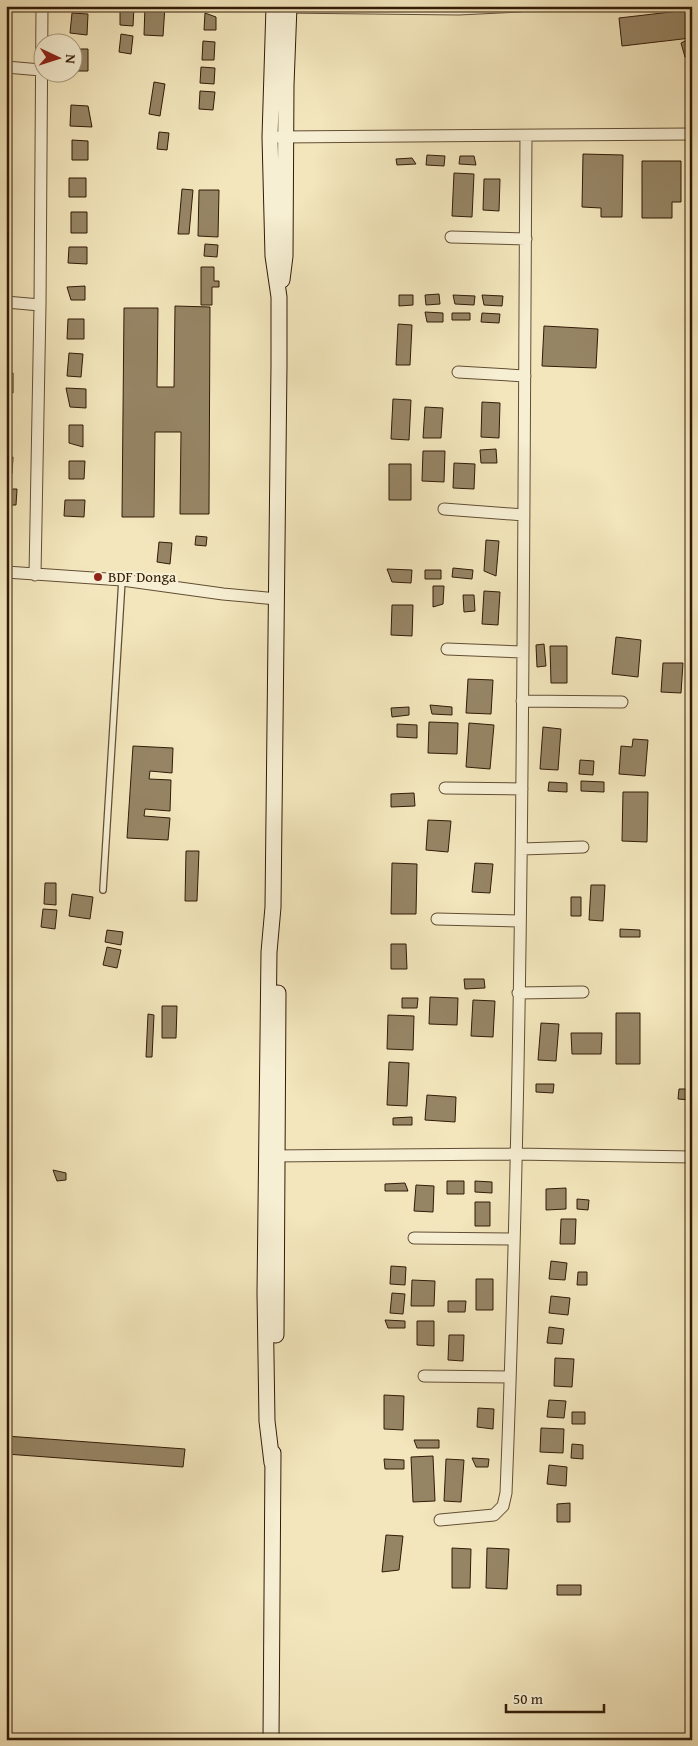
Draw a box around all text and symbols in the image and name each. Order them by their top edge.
north arrow [32,32,82,82]
text: N [61,54,81,65]
place label: BDF Donga [108,566,176,587]
marker: BDF Donga [92,571,104,583]
scale bar [506,1681,603,1713]
text: 50 m [513,1688,544,1709]

